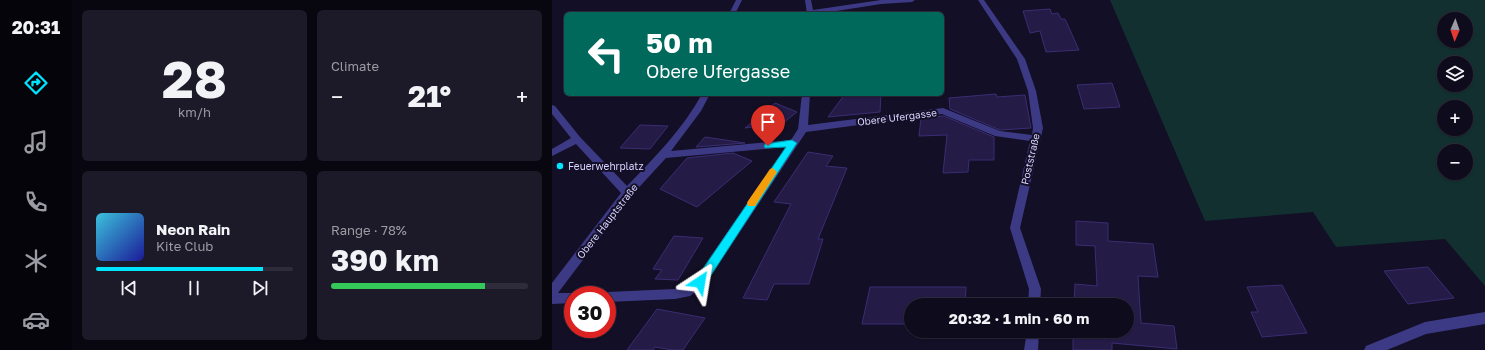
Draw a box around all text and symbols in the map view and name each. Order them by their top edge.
north arrow [1437,12,1473,48]
map controls [1437,12,1473,180]
text: 20:31 [12,16,60,38]
text: 50 m [646,26,713,59]
icon: left [580,28,632,80]
text: 28 [162,47,227,109]
button: layers [1437,56,1473,92]
text: Climate [331,58,379,74]
text: Obere Ufergasse [646,60,790,82]
icon: directions [22,69,50,97]
text: 21° [408,78,451,114]
text: − [331,83,343,110]
text: + [516,83,528,110]
button: + [1437,100,1473,136]
text: km/h [178,104,211,120]
pin [751,105,785,146]
street label: Obere Ufergasse [857,106,938,128]
icon: arrive [757,111,779,133]
icon: music [22,128,50,156]
street label: Poststraße [1018,132,1042,186]
button: − [1437,144,1473,180]
place label: Feuerwehrplatz [568,160,644,172]
marker: Feuerwehrplatz [555,161,565,171]
street label: Obere Hauptstraße [574,181,640,261]
icon: phone [22,188,50,216]
text: Neon Rain [156,220,230,238]
text: Range · 78% [331,222,407,238]
text: Kite Club [156,238,213,254]
text: 390 km [331,242,439,278]
icon: climate [22,247,50,275]
position arrow [679,261,721,303]
icon: previous [118,277,140,299]
icon: pause [183,277,205,299]
icon: next [249,277,271,299]
speed limit sign: 30 [564,286,616,338]
icon: car [22,306,50,334]
text: 20:32 · 1 min · 60 m [949,309,1089,327]

